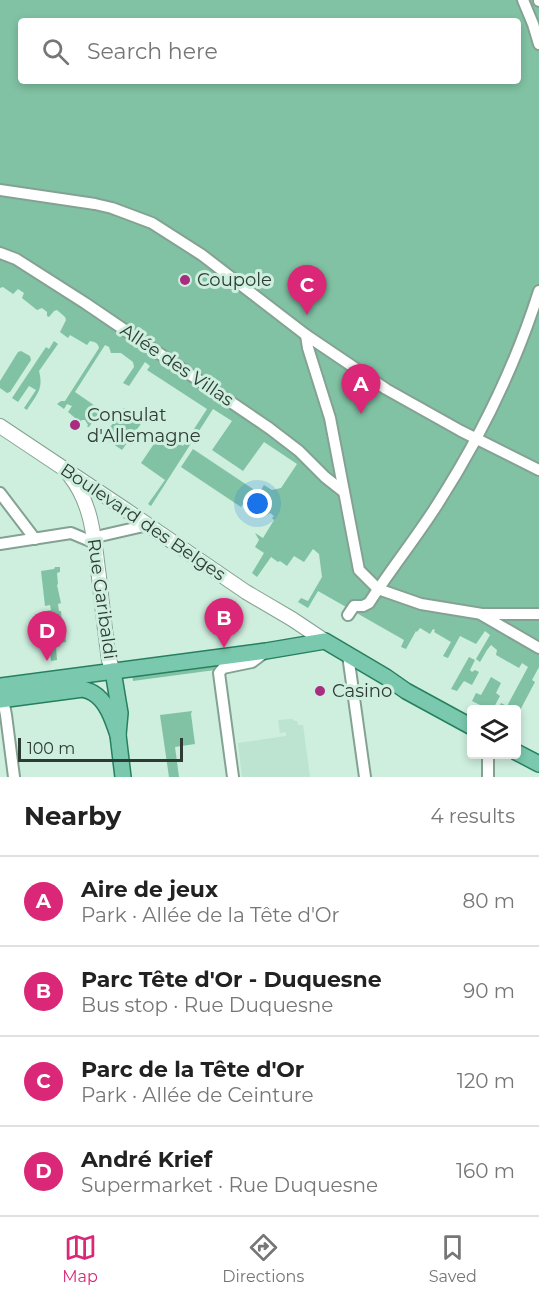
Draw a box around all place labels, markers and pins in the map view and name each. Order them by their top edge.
pin: C [288,266,326,315]
place label: Coupole [197,269,272,291]
marker: Coupole [178,273,192,287]
pin: A [342,364,380,414]
place label: Consulat d'Allemagne [87,404,201,447]
marker: Consulat d'Allemagne [68,418,82,432]
pin: B [204,598,244,648]
pin: D [28,612,66,661]
place label: Casino [332,680,392,702]
marker: Casino [313,684,327,698]

